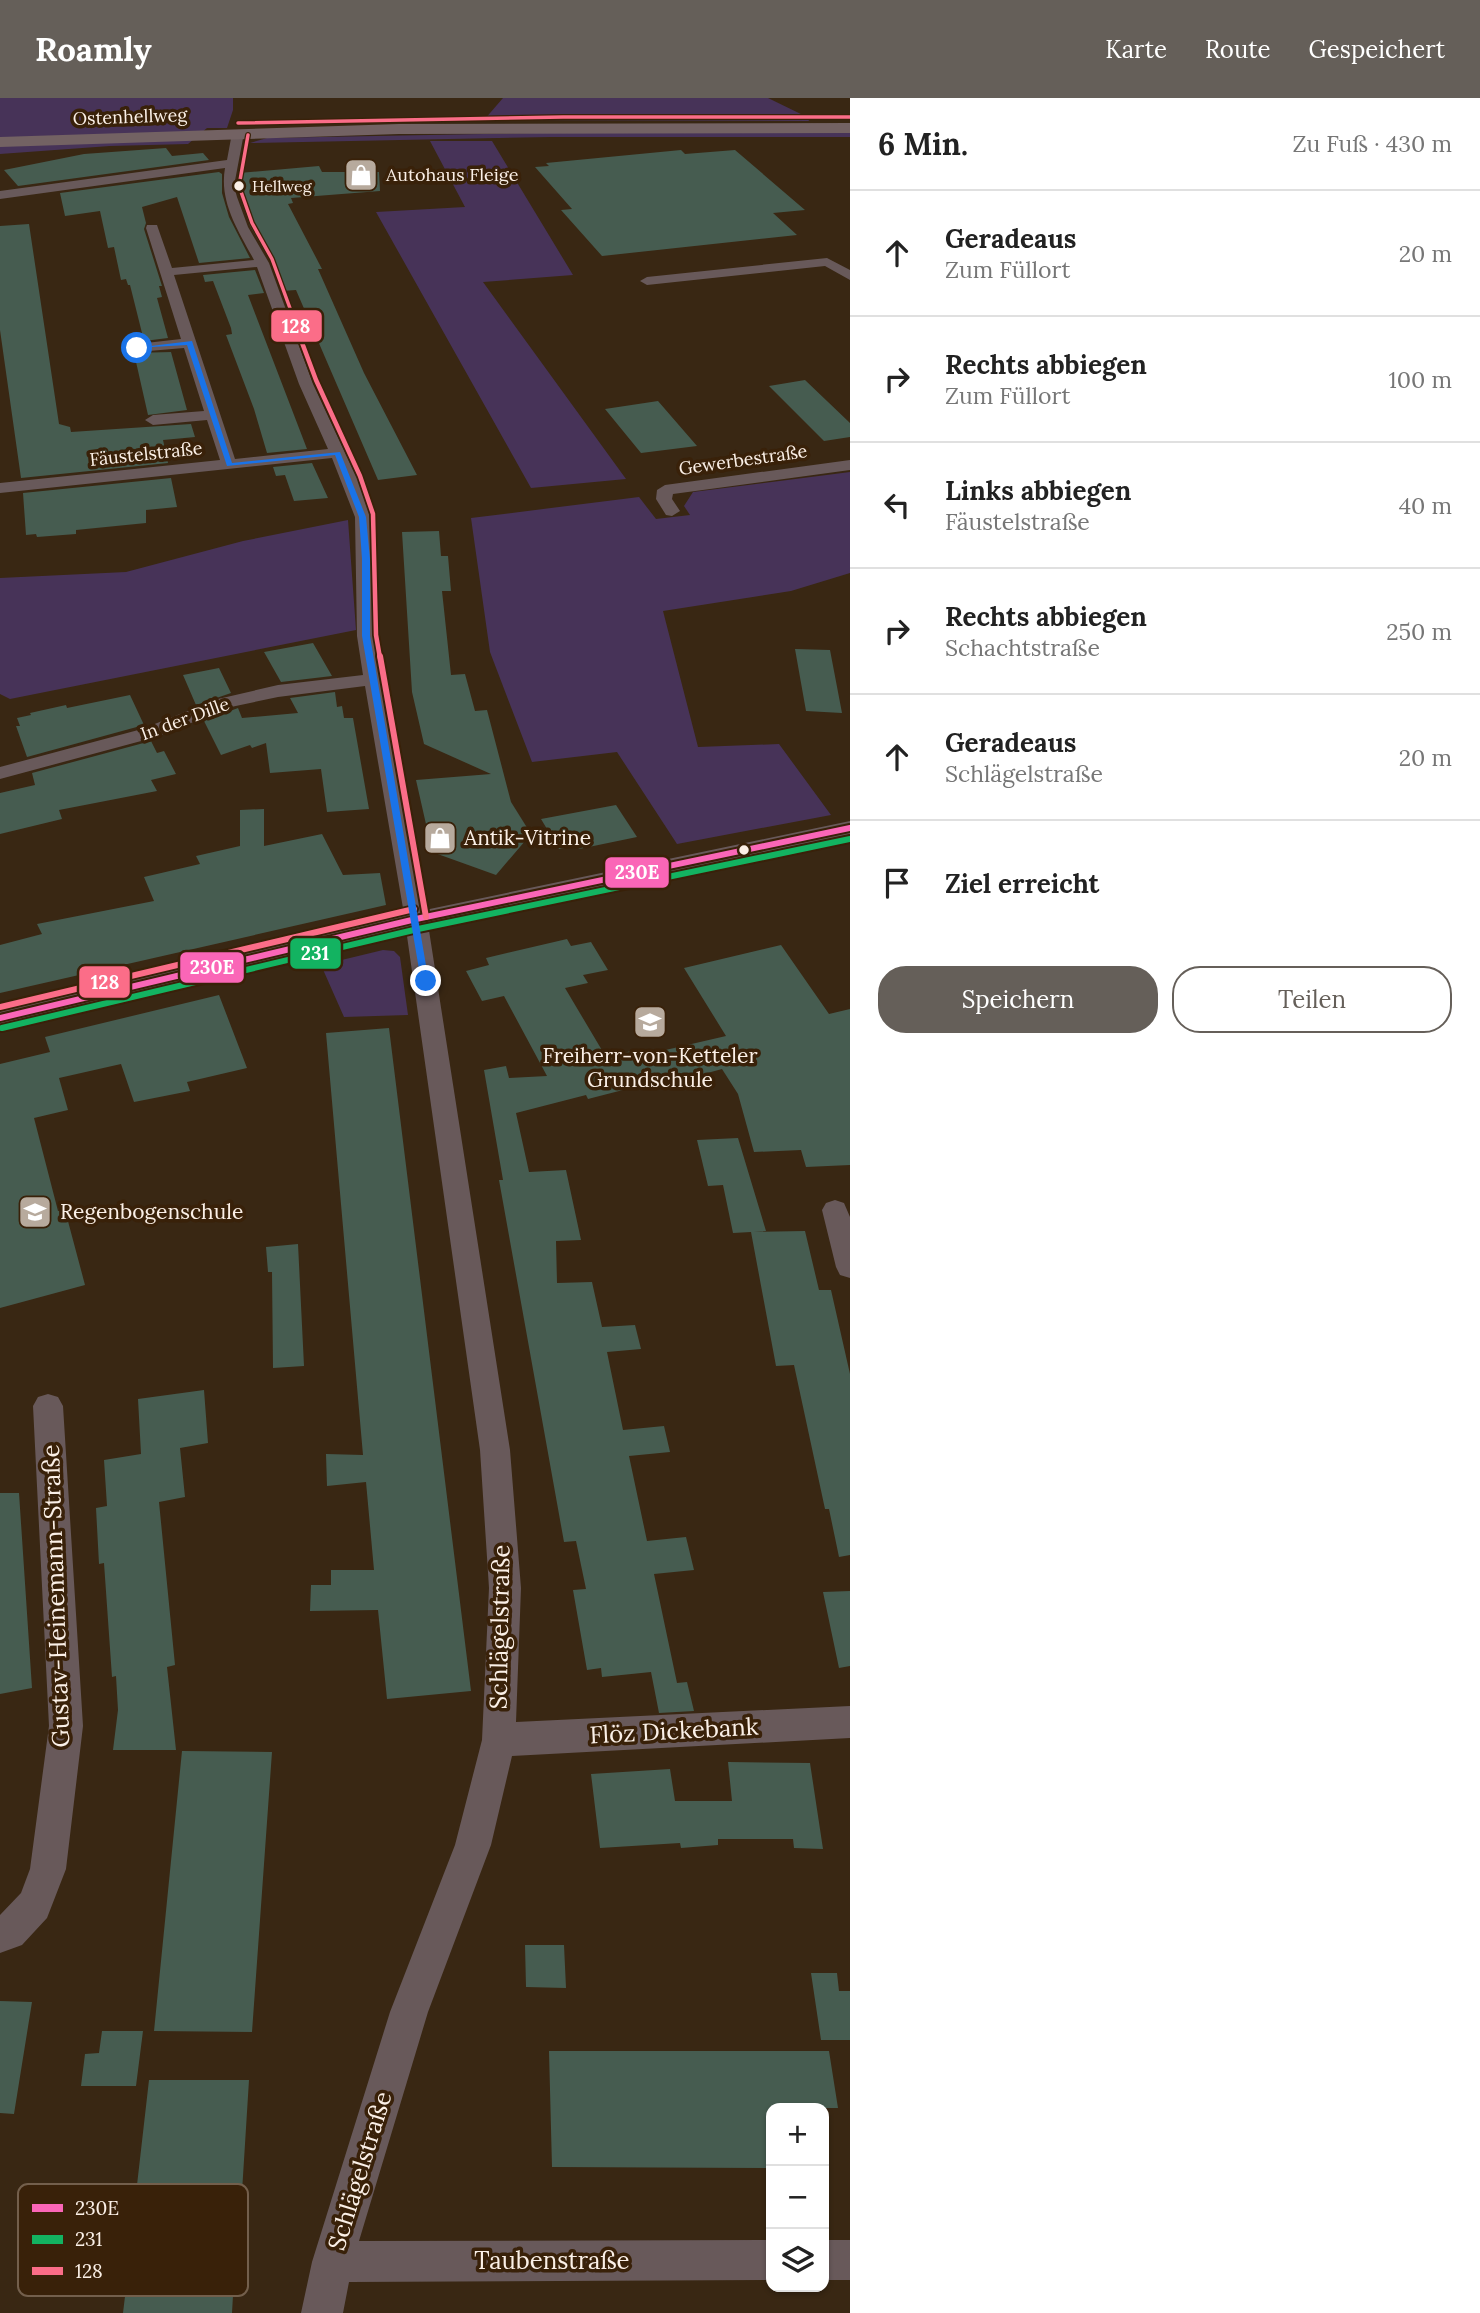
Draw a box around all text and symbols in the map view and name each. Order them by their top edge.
text: Roamly [35,28,152,70]
text: Karte [1105,34,1167,65]
text: Route [1205,34,1271,65]
text: Gespeichert [1309,34,1445,65]
street label: Ostenhellweg [72,103,189,130]
text: 6 Min. [878,125,968,163]
text: Zu Fuß · 430 m [1292,129,1452,158]
shop icon: Autohaus Fleige [342,156,380,194]
place label: Autohaus Fleige [385,163,519,186]
place label: Hellweg [252,176,313,196]
marker: Hellweg [232,179,246,193]
text: Geradeaus [945,222,1076,255]
icon: ahead [878,234,916,272]
text: 20 m [1399,239,1452,268]
text: Zum Füllort [945,255,1070,284]
line badge: 128 [270,309,323,343]
text: 128 [282,314,310,338]
route start [121,332,152,363]
text: Rechts abbiegen [945,348,1147,381]
icon: right [878,360,916,398]
text: 100 m [1388,365,1452,394]
text: Zum Füllort [945,381,1070,410]
street label: Fäustelstraße [88,436,204,471]
street label: Gewerbestraße [677,439,809,480]
text: Links abbiegen [945,474,1131,507]
icon: left [878,486,916,524]
text: 40 m [1399,491,1452,520]
text: Fäustelstraße [945,507,1090,536]
text: Rechts abbiegen [945,600,1147,633]
icon: right [878,612,916,650]
text: 250 m [1386,617,1452,646]
text: Schachtstraße [945,633,1100,662]
street label: In der Dille [137,692,232,745]
text: Geradeaus [945,726,1076,759]
icon: ahead [878,738,916,776]
text: 20 m [1399,743,1452,772]
text: Schlägelstraße [945,759,1103,788]
shop icon: Antik-Vitrine [421,819,459,857]
place label: Antik-Vitrine [463,824,591,851]
unlabelled marker [737,843,751,857]
line badge: 230E [604,856,670,889]
text: 230E [615,860,659,884]
icon: arrive [878,864,916,902]
text: Ziel erreicht [945,867,1099,900]
line badge: 231 [289,937,342,970]
text: 231 [301,941,329,965]
line badge: 230E [179,951,245,984]
text: 230E [190,955,234,979]
line badge: 128 [78,965,131,999]
route end [410,965,441,996]
button: Speichern [878,966,1158,1033]
button: Teilen [1172,966,1452,1033]
text: 128 [91,970,119,994]
school or university icon: Freiherr-von-Ketteler Grundschule [631,1003,669,1041]
place label: Freiherr-von-Ketteler Grundschule [542,1042,758,1093]
school or university icon: Regenbogenschule [16,1193,54,1231]
place label: Regenbogenschule [60,1198,243,1225]
street label: Gustav-Heinemann-Straße [35,1444,76,1748]
street label: Schlägelstraße [483,1544,516,1710]
street label: Flöz Dickebank [589,1711,759,1750]
street label: Schlägelstraße [321,2088,398,2254]
map controls [766,2103,829,2292]
button: + [766,2103,829,2166]
button: − [766,2166,829,2229]
legend [18,2184,248,2296]
text: 230E [75,2196,119,2220]
text: 231 [75,2227,103,2251]
button: layers [766,2229,829,2292]
street label: Taubenstraße [474,2245,630,2276]
text: 128 [75,2259,103,2283]

